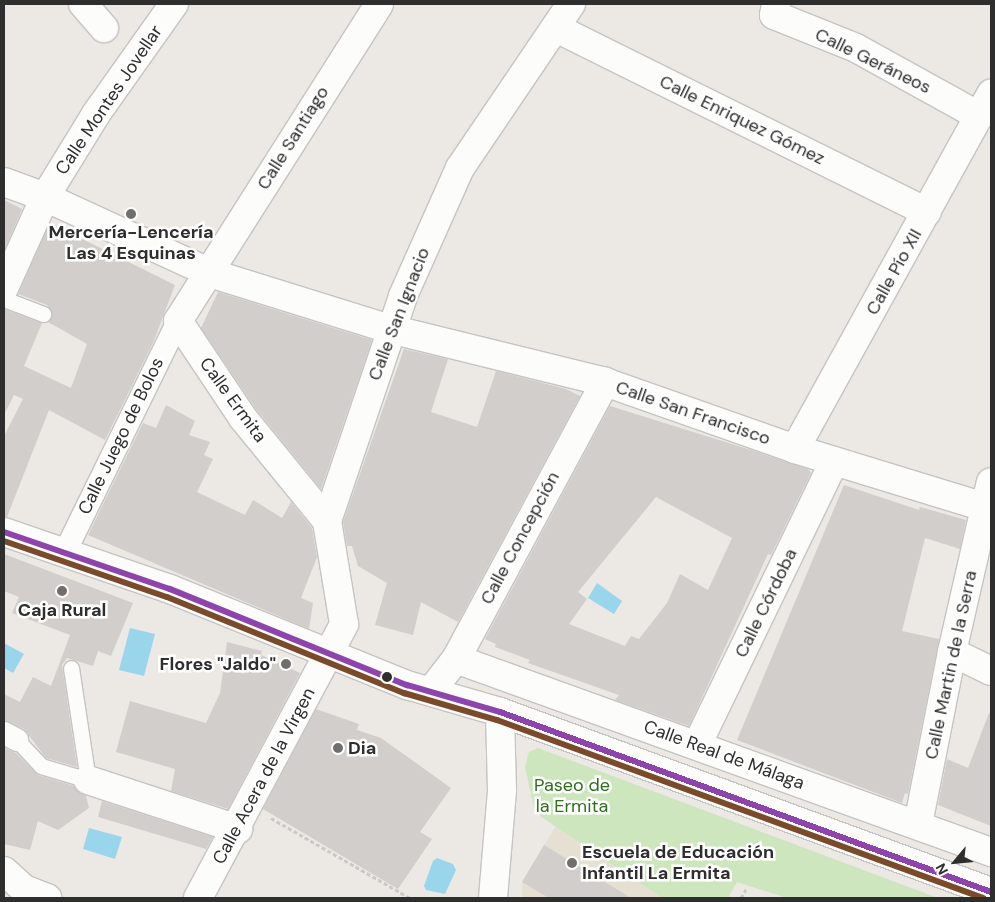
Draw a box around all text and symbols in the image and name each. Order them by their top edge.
street label: Calle Montes Jovellar [51,21,167,179]
street label: Calle Geráneos [811,24,935,98]
street label: Calle Enriquez Gómez [656,71,828,169]
street label: Calle Santiago [253,82,333,194]
marker: Mercería-Lencería Las 4 Esquinas [125,208,137,220]
place label: Mercería-Lencería Las 4 Esquinas [49,222,213,264]
street label: Calle Pío XII [862,225,926,319]
street label: Calle San Ignacio [364,244,434,384]
street label: Calle Ermita [195,353,271,447]
street label: Calle Juego de Bolos [74,354,168,518]
street label: Calle San Francisco [613,376,773,450]
street label: Calle Concepción [476,468,564,608]
street label: Calle Córdoba [730,545,802,661]
street label: Calle Martin de la Serra [920,569,982,761]
marker: Caja Rural [56,585,68,597]
place label: Caja Rural [18,599,106,621]
place label: Flores "Jaldo" [159,653,276,675]
marker: Flores "Jaldo" [280,658,292,670]
unlabelled marker [382,672,392,682]
street label: Calle Acera de la Virgen [208,684,320,868]
street label: Calle Real de Málaga [641,716,807,794]
place label: Dia [348,737,376,759]
marker: Dia [332,742,344,754]
park label: Paseo de la Ermita [534,775,610,818]
north arrow [930,837,980,887]
place label: Escuela de Educación Infantil La Ermita [582,842,774,884]
marker: Escuela de Educación Infantil La Ermita [566,857,578,869]
text: N [931,860,952,878]

